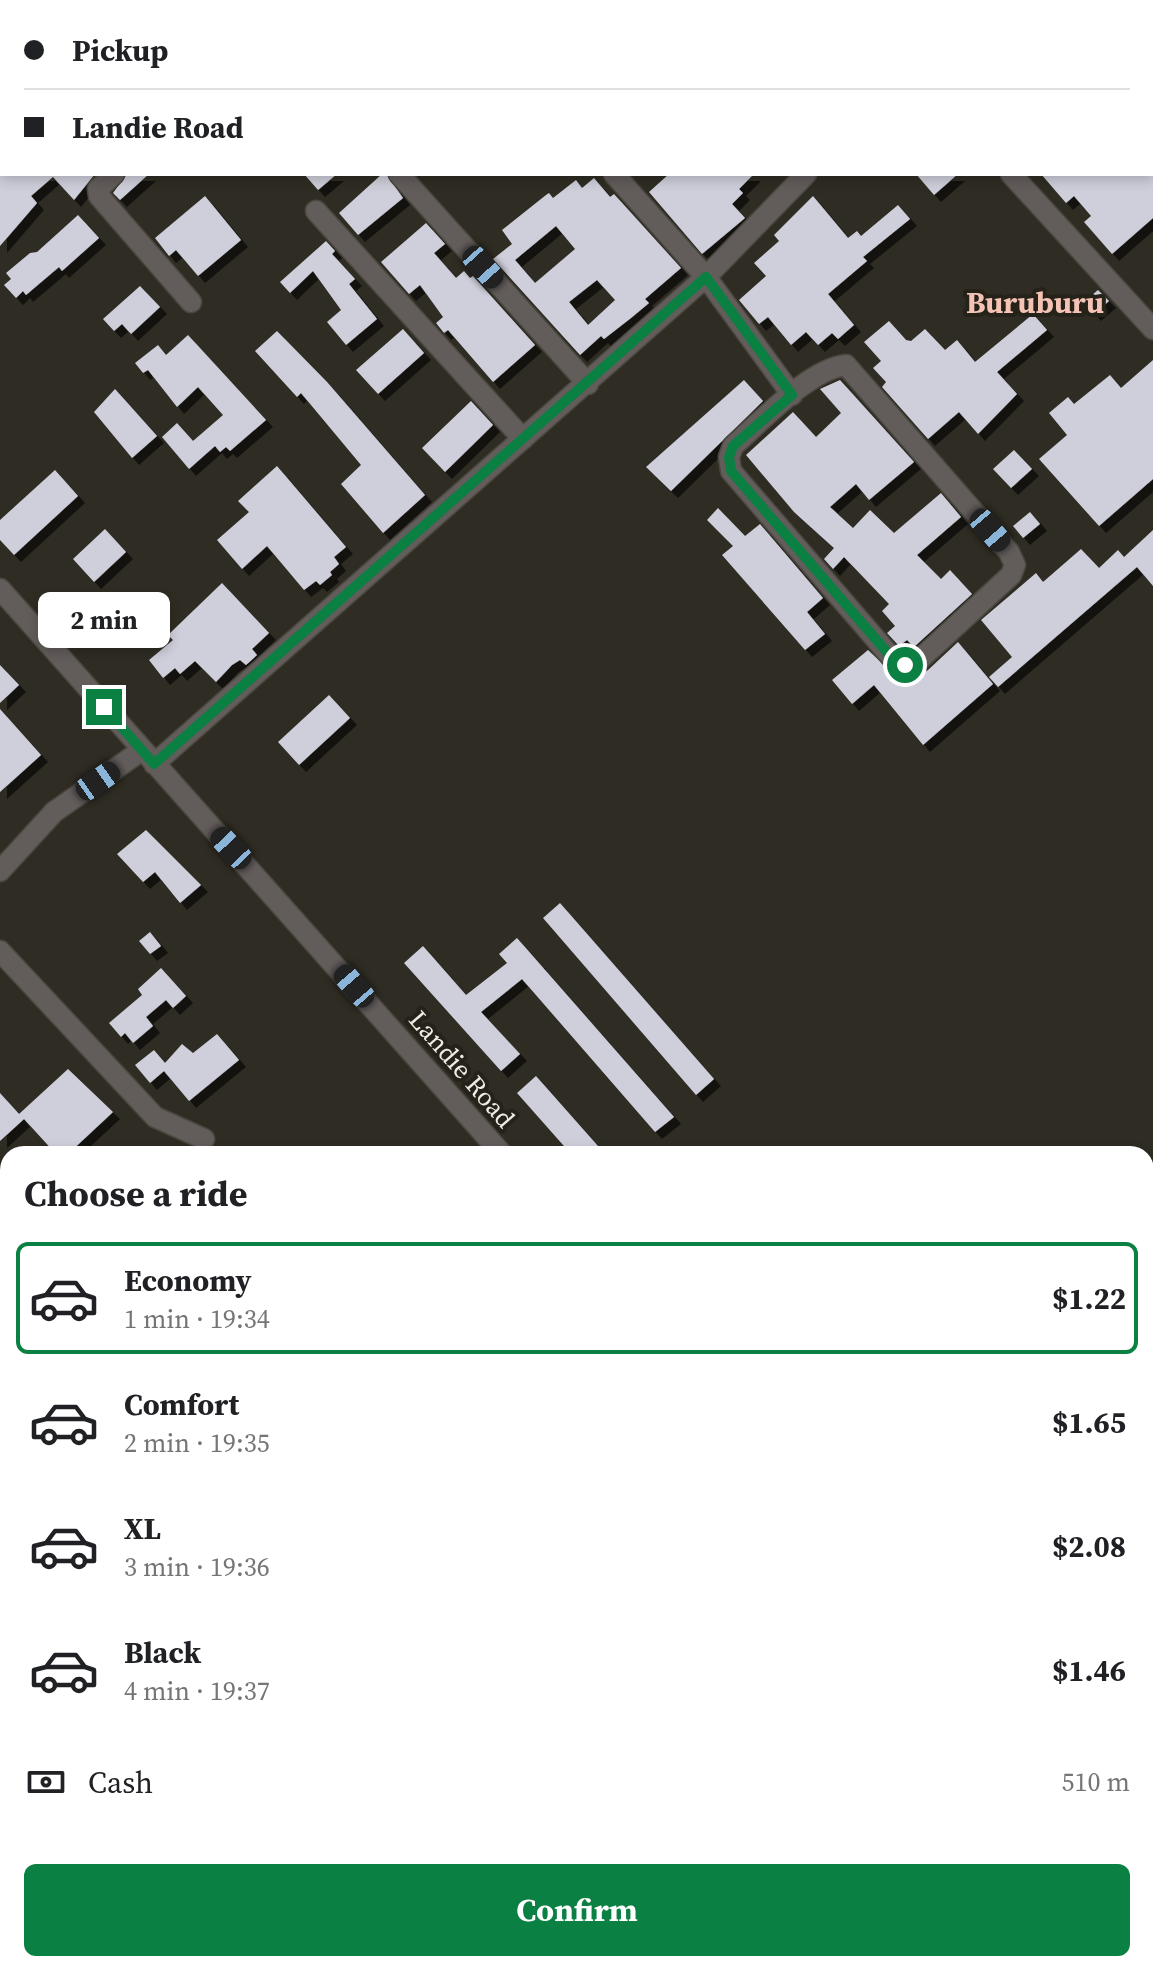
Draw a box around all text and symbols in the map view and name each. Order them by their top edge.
text: Pickup [72,30,168,71]
text: Landie Road [72,107,244,148]
car [458,241,508,293]
district label: Buruburu [966,282,1104,323]
car [965,504,1015,556]
callout: 2 min [38,591,170,647]
text: 2 min [70,602,138,638]
route start [887,647,923,683]
route end [86,689,122,725]
car [71,757,125,805]
car [206,822,256,874]
car [329,960,379,1012]
street label: Landie Road [401,1002,523,1136]
text: Choose a ride [24,1169,247,1218]
text: Economy [124,1260,252,1301]
icon: car [28,1262,100,1334]
text: $1.22 [1052,1278,1126,1319]
text: 1 min · 19:34 [124,1301,270,1337]
text: Comfort [124,1384,239,1425]
icon: car [28,1386,100,1458]
text: $1.65 [1052,1402,1126,1443]
text: 2 min · 19:35 [124,1425,270,1461]
text: XL [124,1508,161,1549]
icon: car [28,1510,100,1582]
text: $2.08 [1052,1526,1126,1567]
text: 3 min · 19:36 [124,1549,270,1585]
text: Black [124,1632,201,1673]
icon: car [28,1634,100,1706]
text: $1.46 [1052,1650,1126,1691]
text: 4 min · 19:37 [124,1673,270,1709]
icon: cash [24,1760,68,1804]
text: Cash [88,1762,153,1803]
text: 510 m [1062,1764,1130,1800]
button: Confirm [24,1864,1130,1956]

